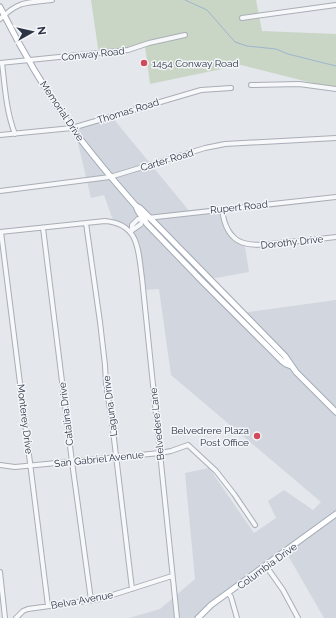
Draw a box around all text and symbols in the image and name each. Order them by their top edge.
north arrow [12,12,52,52]
text: N [34,26,48,36]
street label: Conway Road [61,45,125,63]
marker: 1454 Conway Road [139,58,149,68]
place label: 1454 Conway Road [152,58,239,69]
street label: Memorial Drive [38,79,86,143]
street label: Thomas Road [96,96,160,126]
street label: Carter Road [139,147,195,173]
street label: Rupert Road [210,199,268,215]
street label: Dorothy Drive [260,233,324,251]
street label: Laguna Drive [101,375,119,437]
street label: Catalina Drive [57,382,75,446]
street label: Monterey Drive [15,383,35,455]
street label: Belvedere Lane [148,387,166,461]
place label: Belvedrere Plaza Post Office [171,425,249,448]
marker: Belvedrere Plaza Post Office [252,431,262,441]
street label: San Gabriel Avenue [54,449,144,469]
street label: Columbia Drive [235,541,299,591]
street label: Belva Avenue [50,589,114,611]

